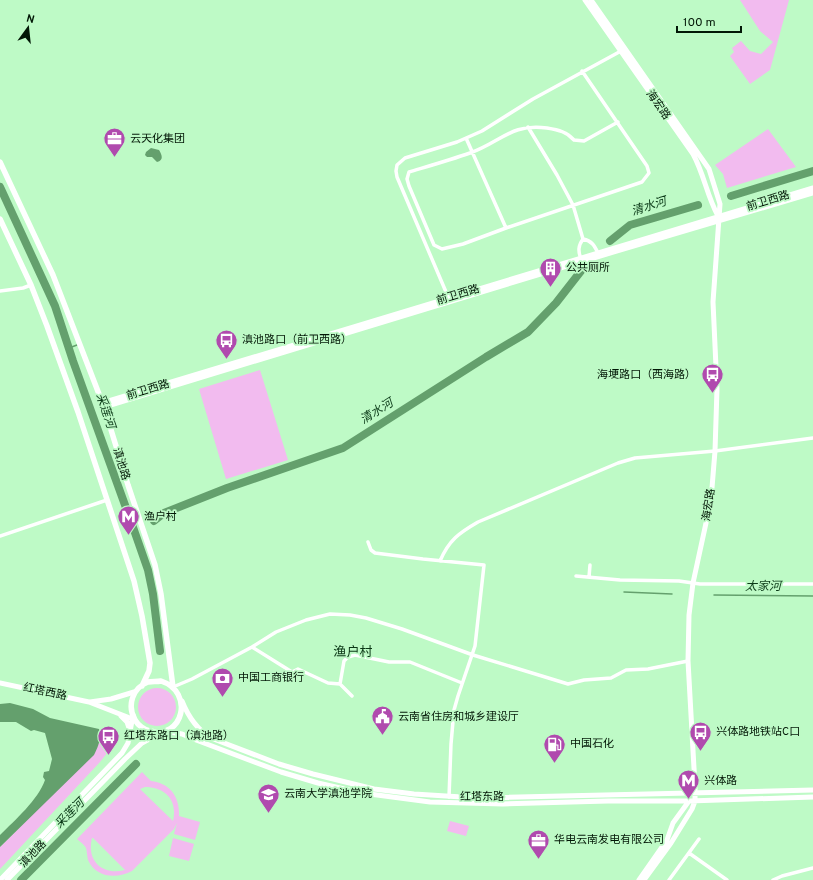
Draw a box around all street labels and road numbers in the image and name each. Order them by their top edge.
street label: 海宏路 [643,87,673,123]
street label: 前卫西路 [745,188,791,214]
street label: 前卫西路 [435,282,481,308]
street label: 前卫西路 [125,377,171,403]
street label: 滇池路 [109,446,133,482]
street label: 海宏路 [700,488,718,522]
street label: 红塔西路 [22,681,68,703]
street label: 红塔东路 [460,790,504,804]
street label: 滇池路 [17,837,49,871]

